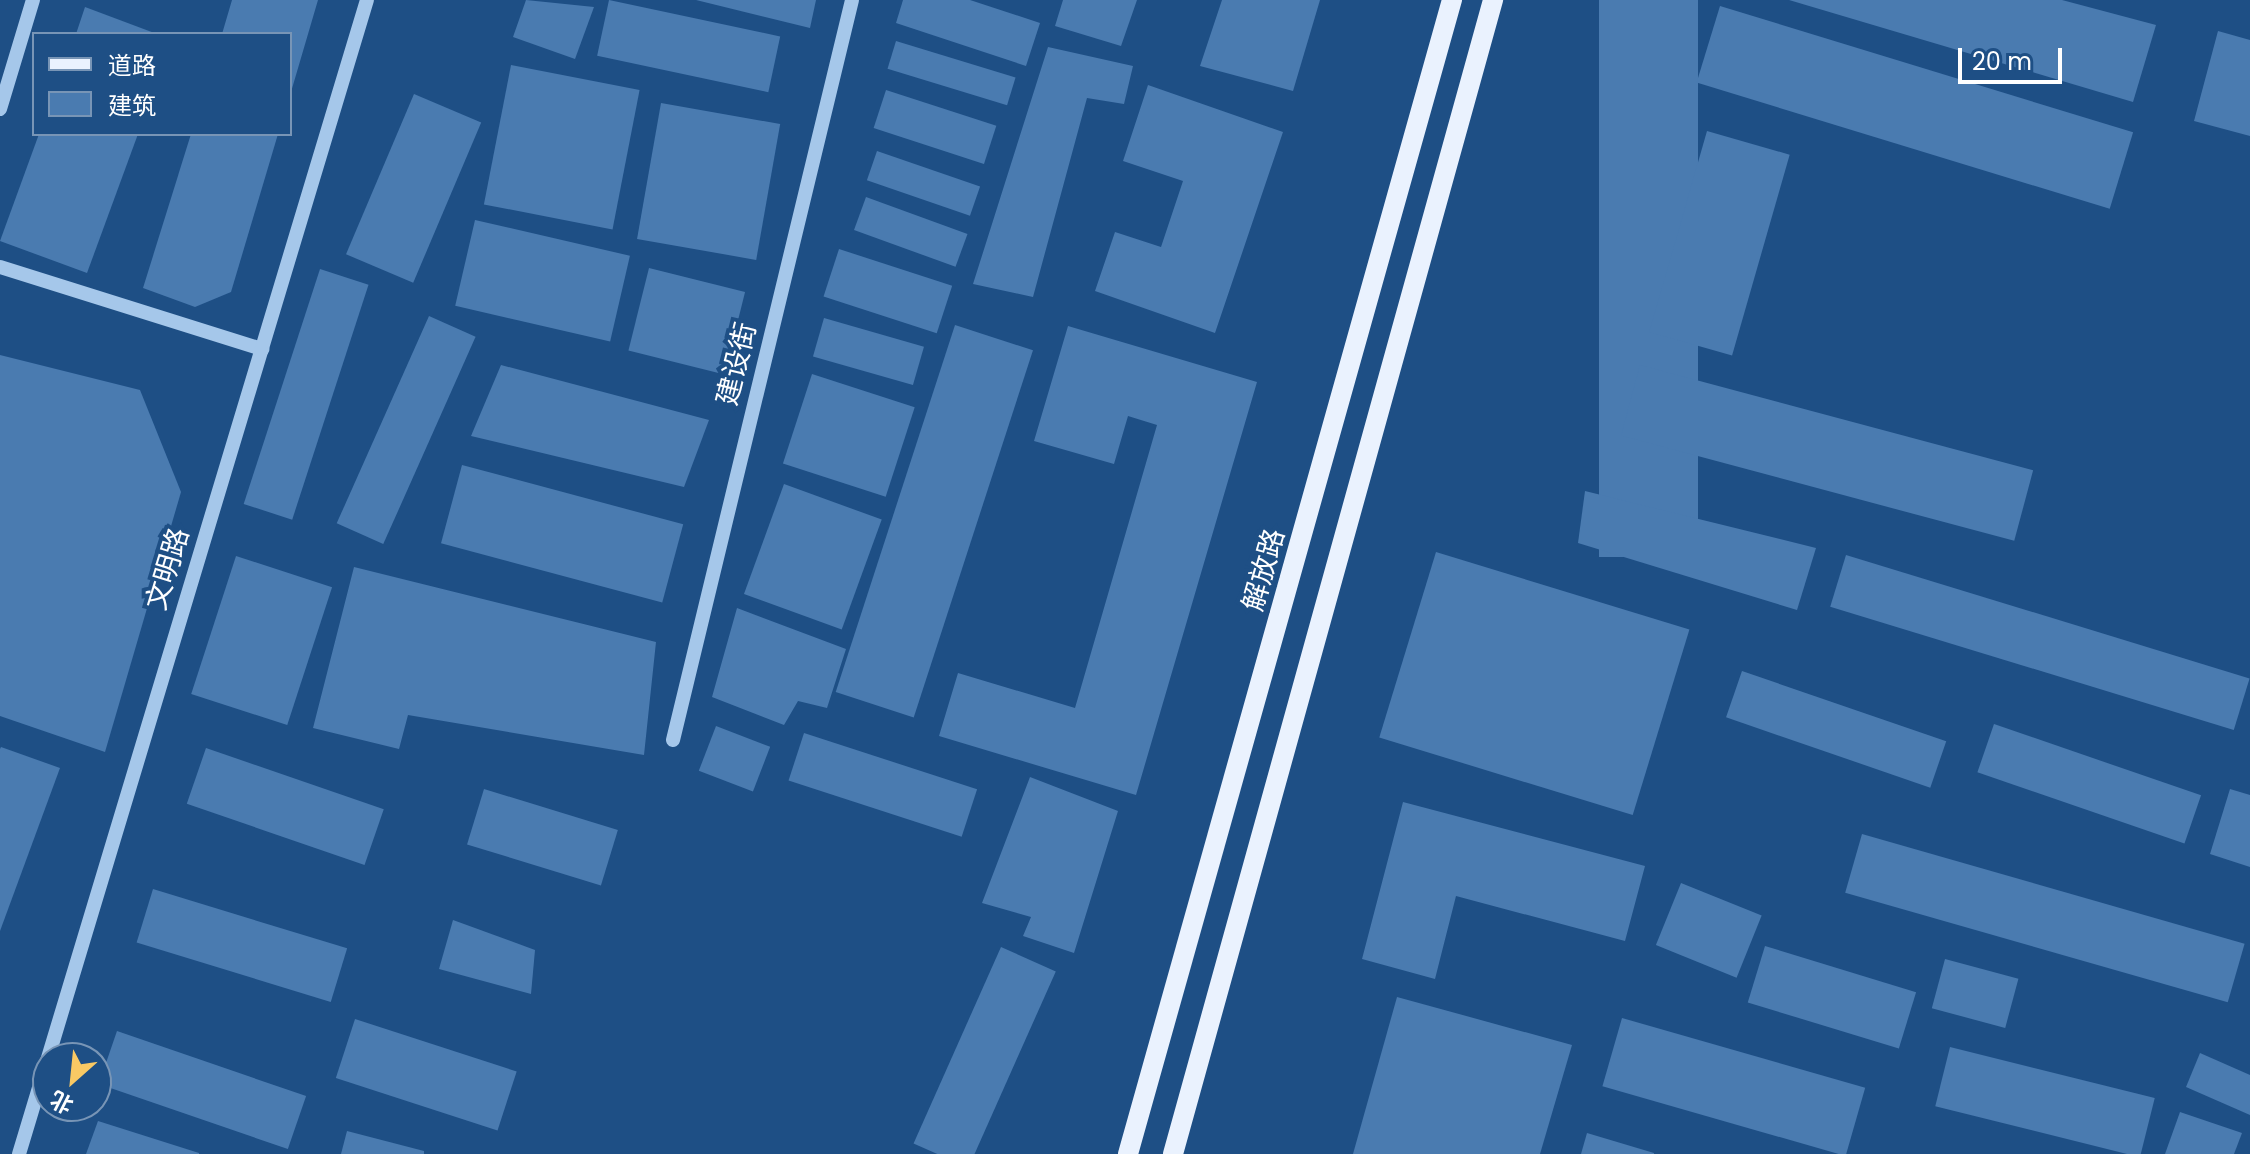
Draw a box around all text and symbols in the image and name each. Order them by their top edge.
legend [32,32,292,136]
scale bar [1962,32,2066,82]
text: 20 m [1972,45,2032,78]
text: 道路 [108,49,156,82]
text: 建筑 [108,89,156,122]
street label: 建设街 [711,319,763,409]
street label: 文明路 [140,524,196,614]
street label: 解放路 [1236,525,1292,615]
north arrow [32,1042,112,1122]
text: 北 [45,1083,79,1121]

